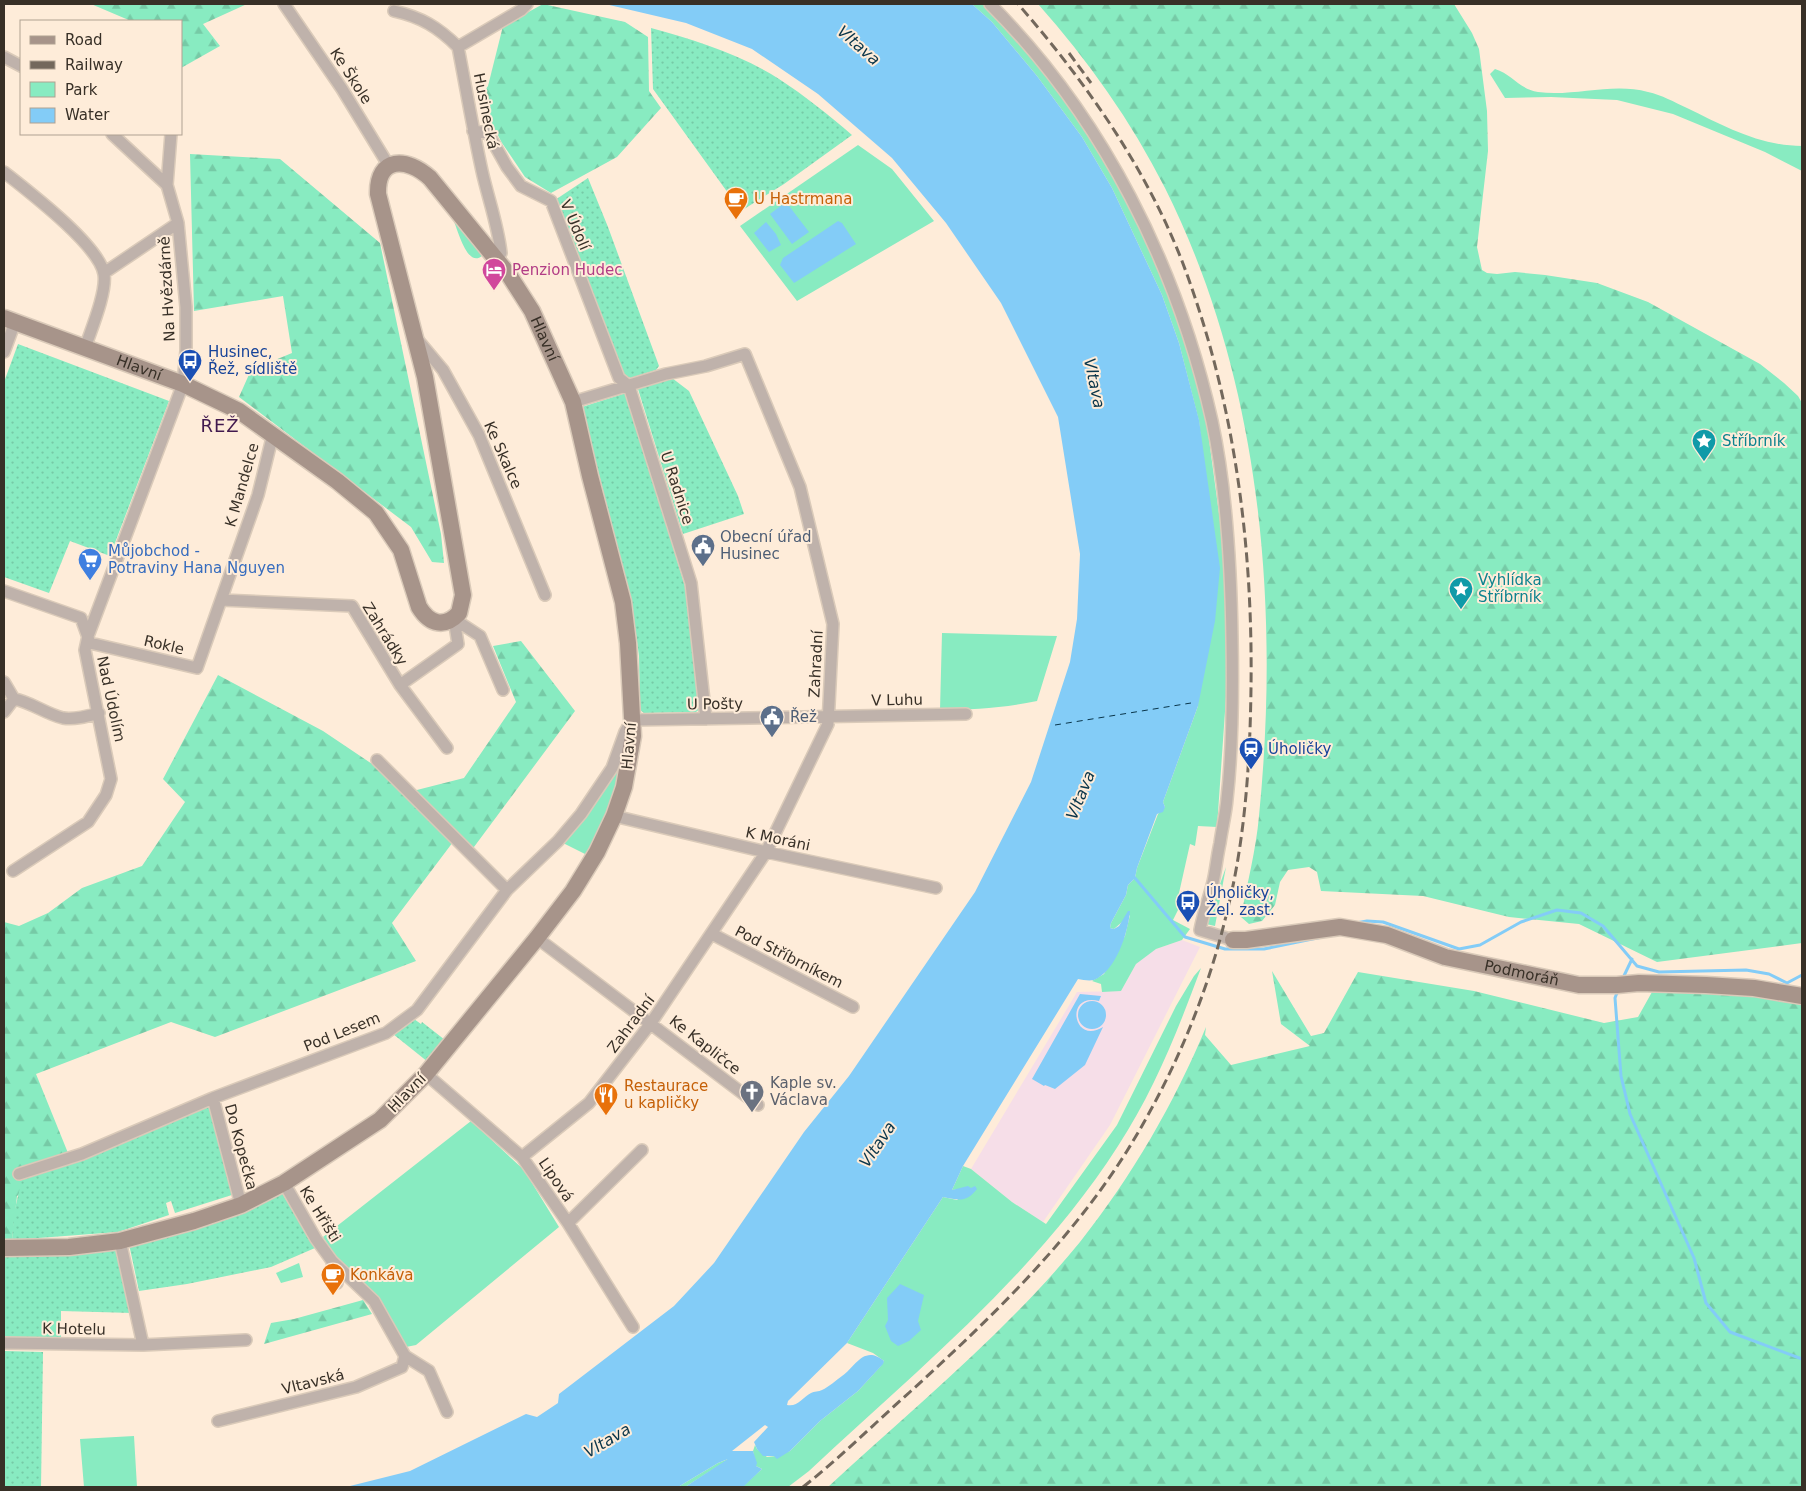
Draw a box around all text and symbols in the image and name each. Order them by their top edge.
legend [20,20,182,135]
water label: Vltava [833,22,884,69]
text: Road [65,31,103,49]
street label: Ke Škole [326,44,377,107]
text: Railway [65,56,123,74]
street label: Husinecká [470,71,502,151]
text: Park [65,81,98,99]
text: Water [65,106,110,124]
cafe icon: U Hastrmana [723,186,749,220]
place label: U Hastrmana [754,190,852,208]
street label: V Údolí [556,197,595,254]
street label: Na Hvězdárně [155,236,179,342]
hotel icon: Penzion Hudec [481,257,507,291]
place label: Penzion Hudec [512,261,623,279]
street label: Hlavní [527,313,563,365]
place label: Husinec, Řež, sídliště [208,343,297,378]
bus stop icon: Husinec, Řež, sídliště [177,348,203,382]
street label: Hlavní [114,351,165,385]
water label: Vltava [1080,356,1109,410]
district label: ŘEŽ [200,415,240,436]
street label: Ke Skalce [480,419,526,491]
place icon: Stříbrník [1691,428,1717,462]
place label: Stříbrník [1722,432,1786,450]
street label: K Mandelce [221,441,263,529]
street label: U Radnice [657,449,697,527]
place label: Obecní úřad Husinec [720,528,812,563]
public building icon: Obecní úřad Husinec [690,533,716,567]
place label: Můjobchod - Potraviny Hana Nguyen [108,542,285,577]
supermarket icon: Můjobchod - Potraviny Hana Nguyen [77,547,103,581]
place label: Vyhlídka Stříbrník [1478,571,1542,606]
place icon: Vyhlídka Stříbrník [1448,576,1474,610]
street label: Zahrádky [359,599,411,669]
street label: Zahradní [805,629,827,698]
street label: Rokle [142,632,186,658]
street label: Nad Údolím [93,654,130,744]
street label: V Luhu [871,691,923,709]
street label: U Pošty [687,695,743,713]
public building icon: Řež [759,704,785,738]
place label: Řež [790,707,817,726]
street label: Hlavní [618,721,640,770]
station icon: Úholičky [1238,736,1264,770]
place label: Úholičky [1268,739,1331,758]
water label: Vltava [1062,768,1099,822]
street label: K Moráni [744,823,812,855]
place label: Úholičky, Žel. zast. [1206,883,1275,919]
bus stop icon: Úholičky, Žel. zast. [1175,889,1201,923]
street label: Pod Stříbrníkem [732,922,846,992]
street label: Podmoráň [1483,956,1561,990]
street label: Zahradní [603,991,659,1056]
street label: Pod Lesem [301,1008,383,1056]
street label: Ke Kapličce [666,1012,744,1078]
street label: Hlavní [384,1069,430,1116]
place label: Kaple sv. Václava [770,1074,837,1109]
place label: Restaurace u kapličky [624,1077,708,1112]
church icon: Kaple sv. Václava [739,1079,765,1113]
restaurant icon: Restaurace u kapličky [593,1082,619,1116]
street label: Do Kopečka [221,1102,261,1192]
water label: Vltava [855,1118,899,1171]
street label: Lipová [535,1155,577,1205]
street label: Ke Hřišti [296,1183,344,1245]
cafe icon: Konkáva [320,1262,346,1296]
place label: Konkáva [350,1266,413,1284]
street label: K Hotelu [42,1319,106,1339]
street label: Vltavská [280,1366,346,1398]
water label: Vltava [581,1419,634,1462]

